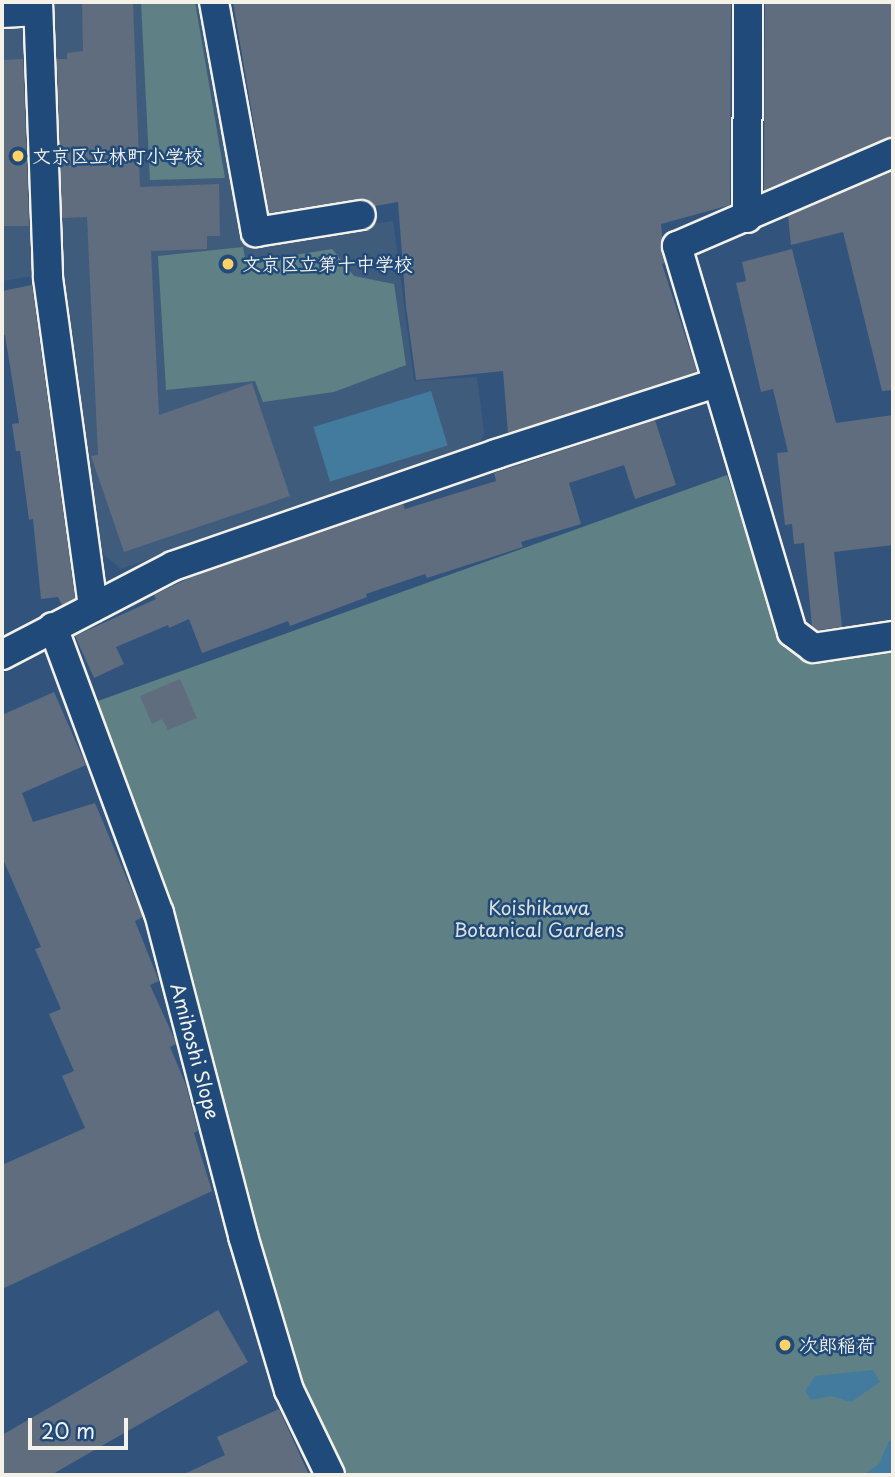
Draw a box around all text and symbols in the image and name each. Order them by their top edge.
place label: 文京区立林町小学校 [32,145,203,167]
marker: 文京区立林町小学校 [10,148,26,164]
place label: 文京区立第十中学校 [242,253,413,275]
marker: 文京区立第十中学校 [220,256,236,272]
park label: Koishikawa Botanical Gardens [454,897,624,941]
street label: Amihoshi Slope [166,980,224,1122]
place label: 次郎稲荷 [799,1334,875,1356]
marker: 次郎稲荷 [777,1337,793,1353]
scale bar [32,1404,131,1448]
text: 20 m [41,1414,95,1446]

